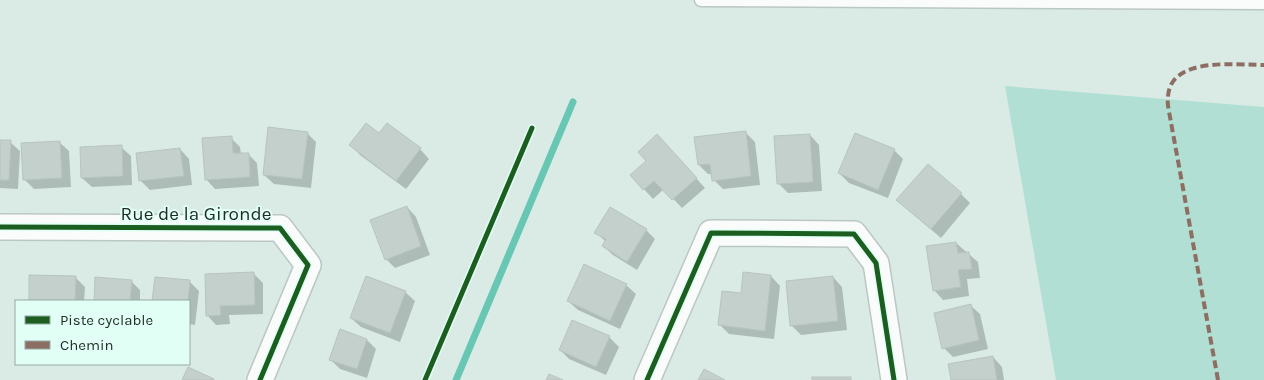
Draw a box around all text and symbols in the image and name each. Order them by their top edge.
street label: Rue de la Gironde [121,203,271,225]
legend [15,300,190,365]
text: Piste cyclable [60,311,153,329]
text: Chemin [60,336,114,354]

